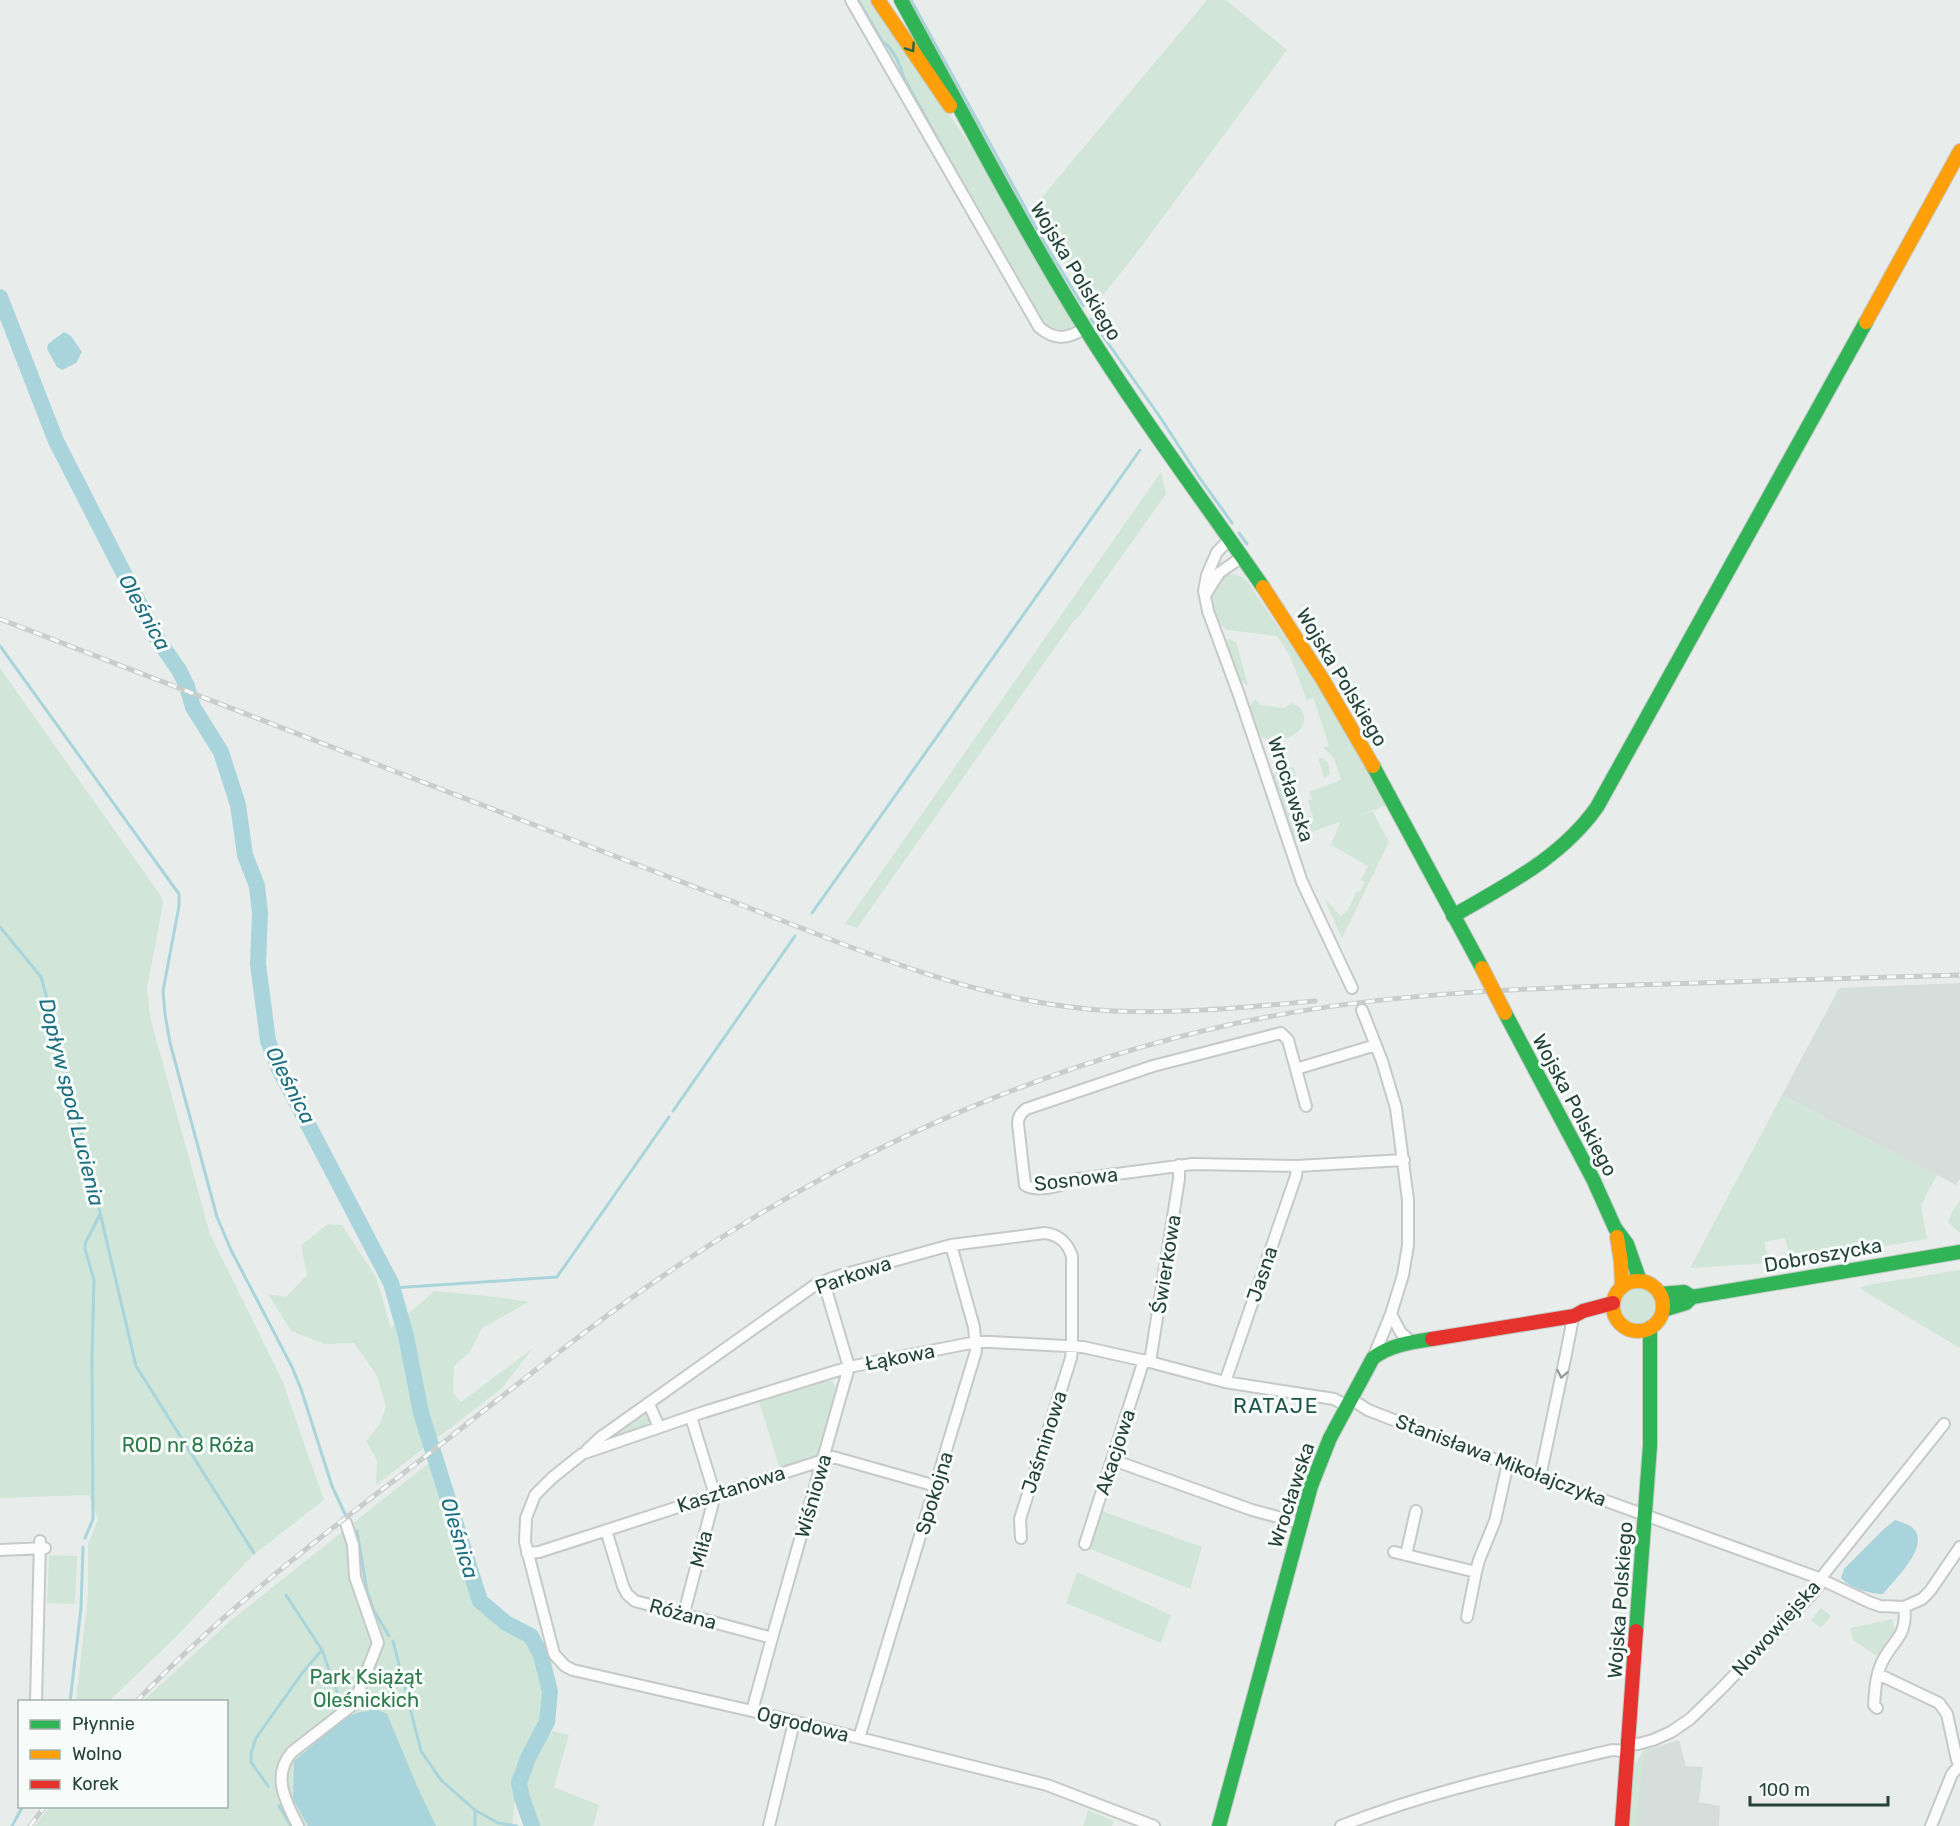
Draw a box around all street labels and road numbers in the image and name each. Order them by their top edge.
street label: Wojska Polskiego [1025,197,1127,345]
street label: Wojska Polskiego [1291,603,1393,751]
street label: Wrocławska [1263,733,1319,845]
street label: Wojska Polskiego [1527,1030,1623,1180]
street label: Sosnowa [1033,1162,1119,1196]
street label: Świerkowa [1146,1213,1186,1315]
street label: Dobroszycka [1762,1233,1884,1277]
street label: Jasna [1241,1243,1283,1305]
street label: Parkowa [812,1251,894,1299]
street label: Łąkowa [863,1339,937,1375]
street label: Jaśminowa [1016,1388,1072,1496]
street label: Akacjowa [1090,1406,1140,1498]
street label: Stanisława Mikołajczyka [1392,1409,1610,1511]
street label: Wrocławska [1263,1439,1319,1551]
street label: Spokojna [910,1449,958,1537]
street label: Wiśniowa [790,1451,836,1541]
street label: Kasztanowa [674,1460,788,1518]
street label: Wojska Polskiego [1603,1521,1637,1679]
street label: Miła [685,1528,717,1570]
street label: Nowowiejska [1727,1575,1825,1681]
street label: Różana [647,1594,719,1634]
street label: Ogrodowa [754,1701,852,1747]

